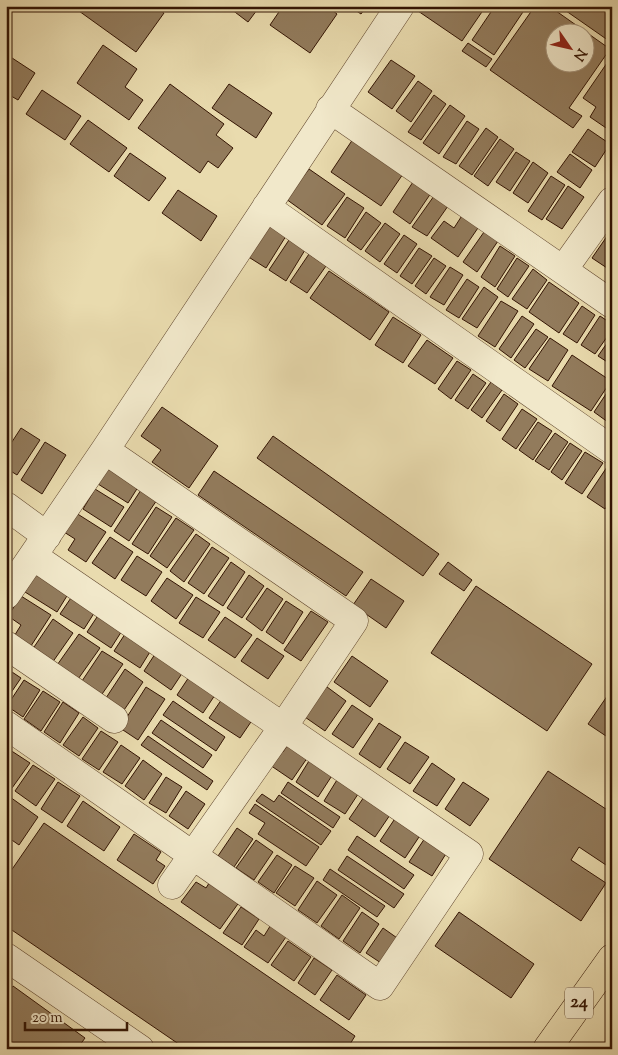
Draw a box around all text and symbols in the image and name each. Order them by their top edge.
north arrow [546,22,596,72]
text: N [568,44,591,64]
road number: 24 [565,988,593,1018]
scale bar [25,1000,128,1032]
text: 20 m [32,1008,63,1029]

